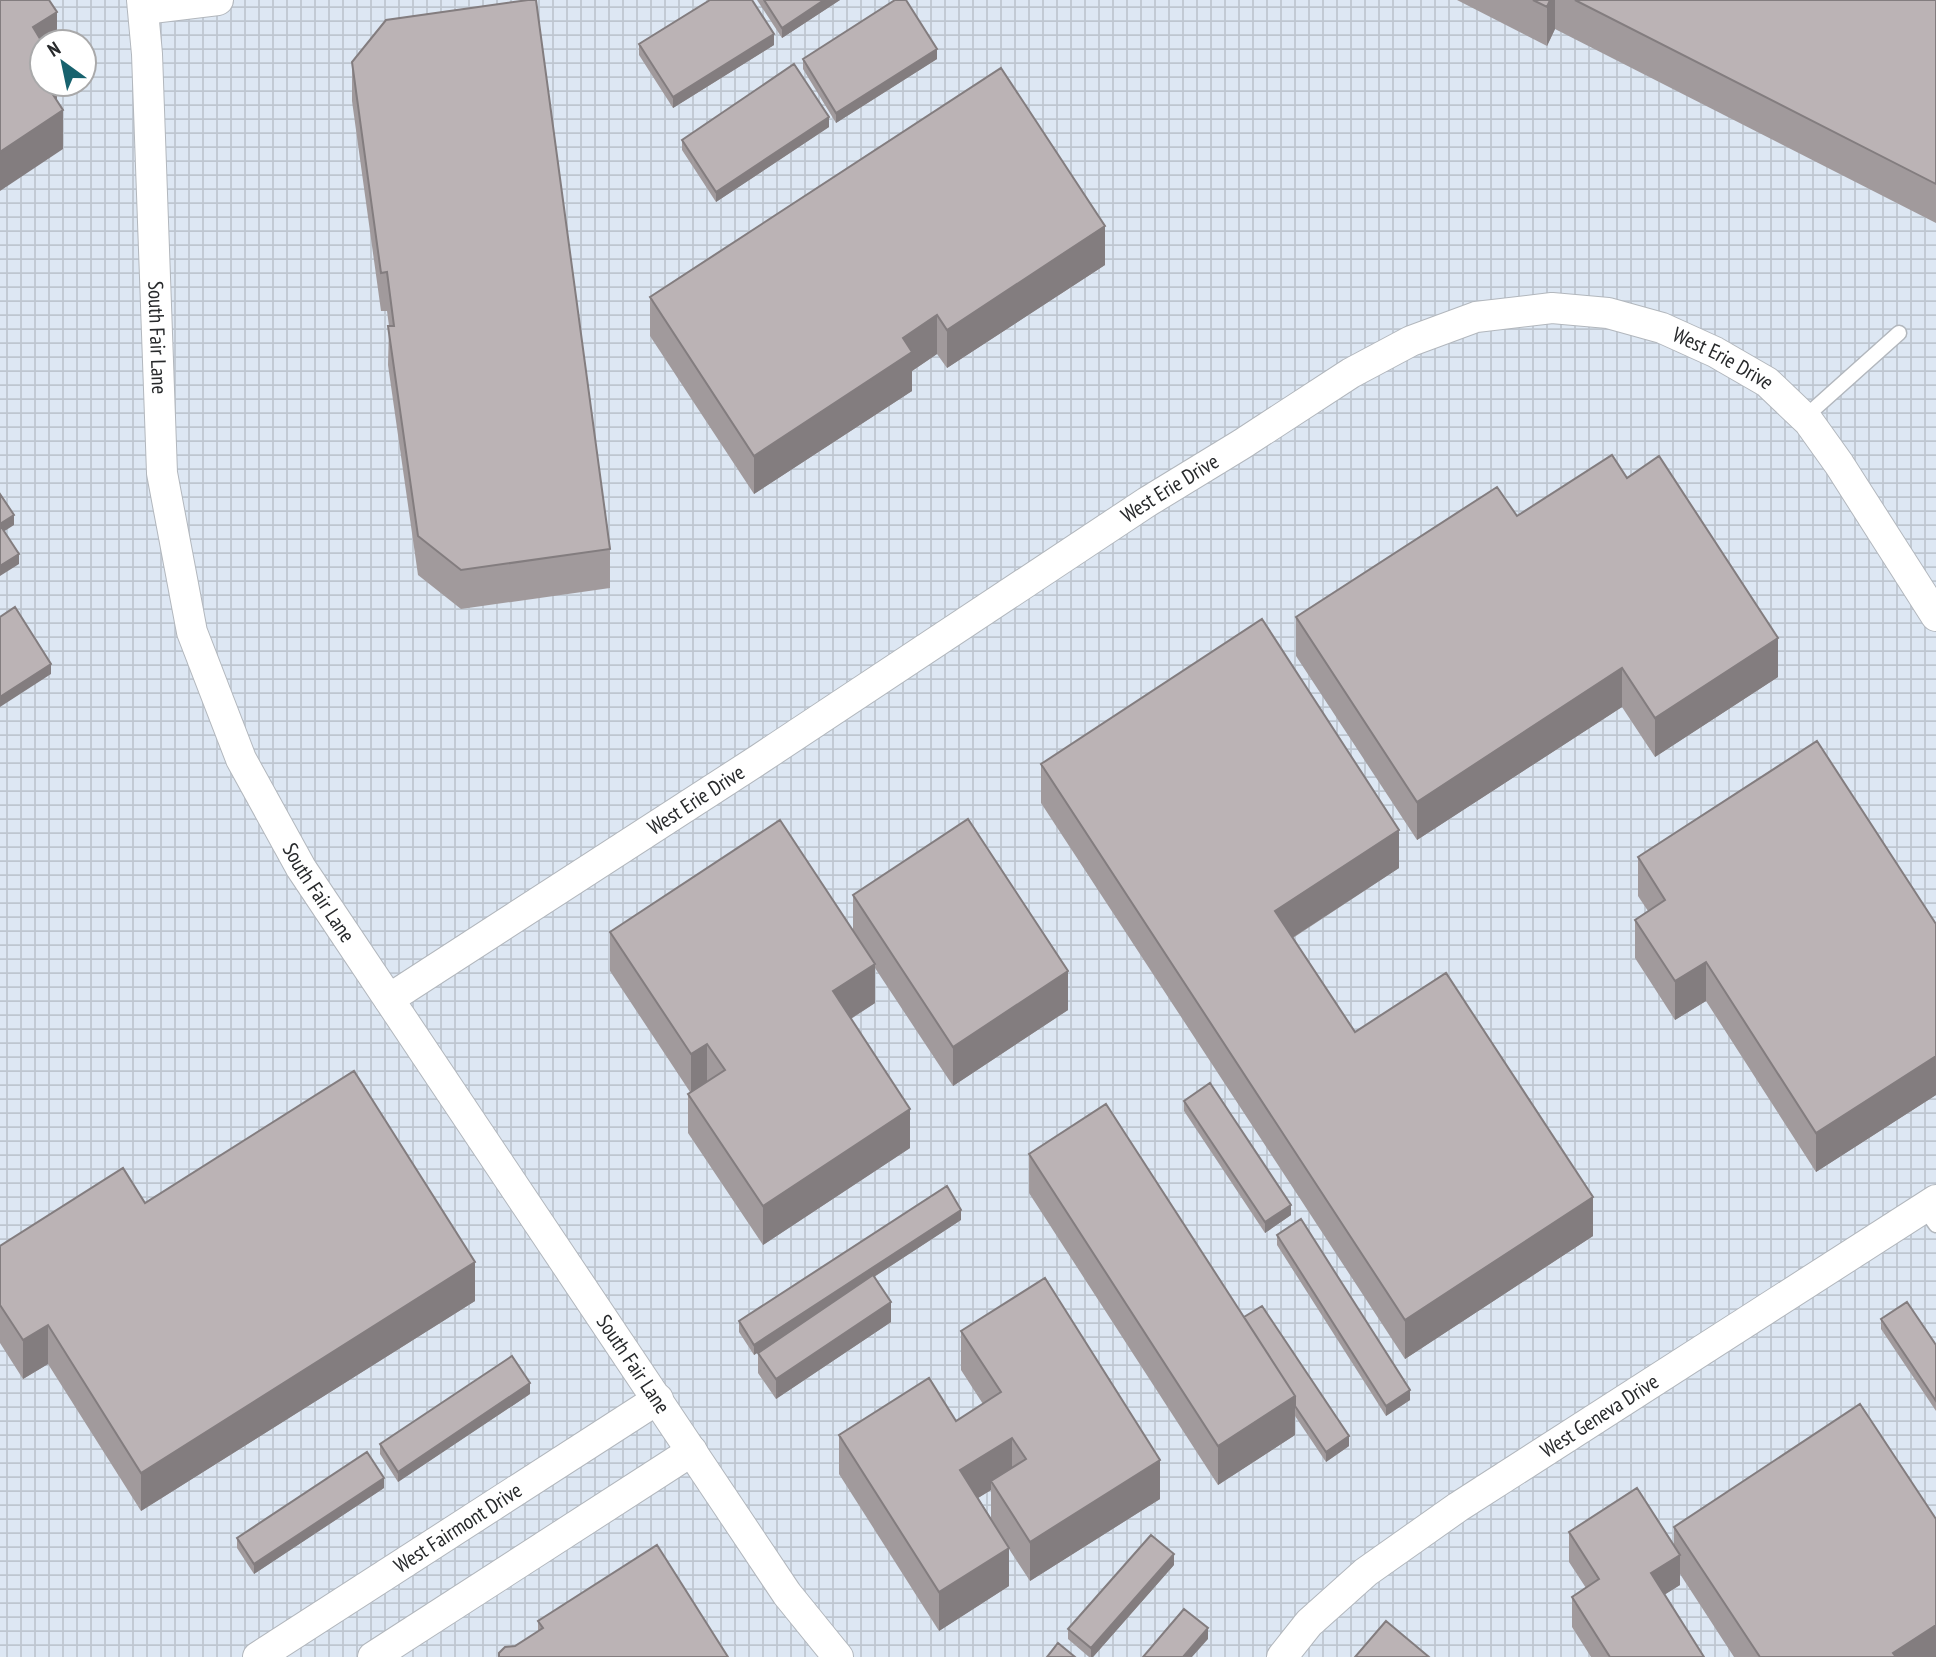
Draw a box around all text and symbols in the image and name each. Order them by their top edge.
north arrow [28,28,98,98]
text: N [43,36,65,62]
street label: South Fair Lane [142,280,173,395]
street label: West Erie Drive [1669,321,1780,395]
street label: West Erie Drive [1116,448,1223,529]
street label: West Erie Drive [642,758,749,841]
street label: South Fair Lane [277,838,361,947]
street label: South Fair Lane [591,1309,676,1419]
street label: West Geneva Drive [1535,1368,1664,1463]
street label: West Fairmont Drive [389,1476,527,1579]

